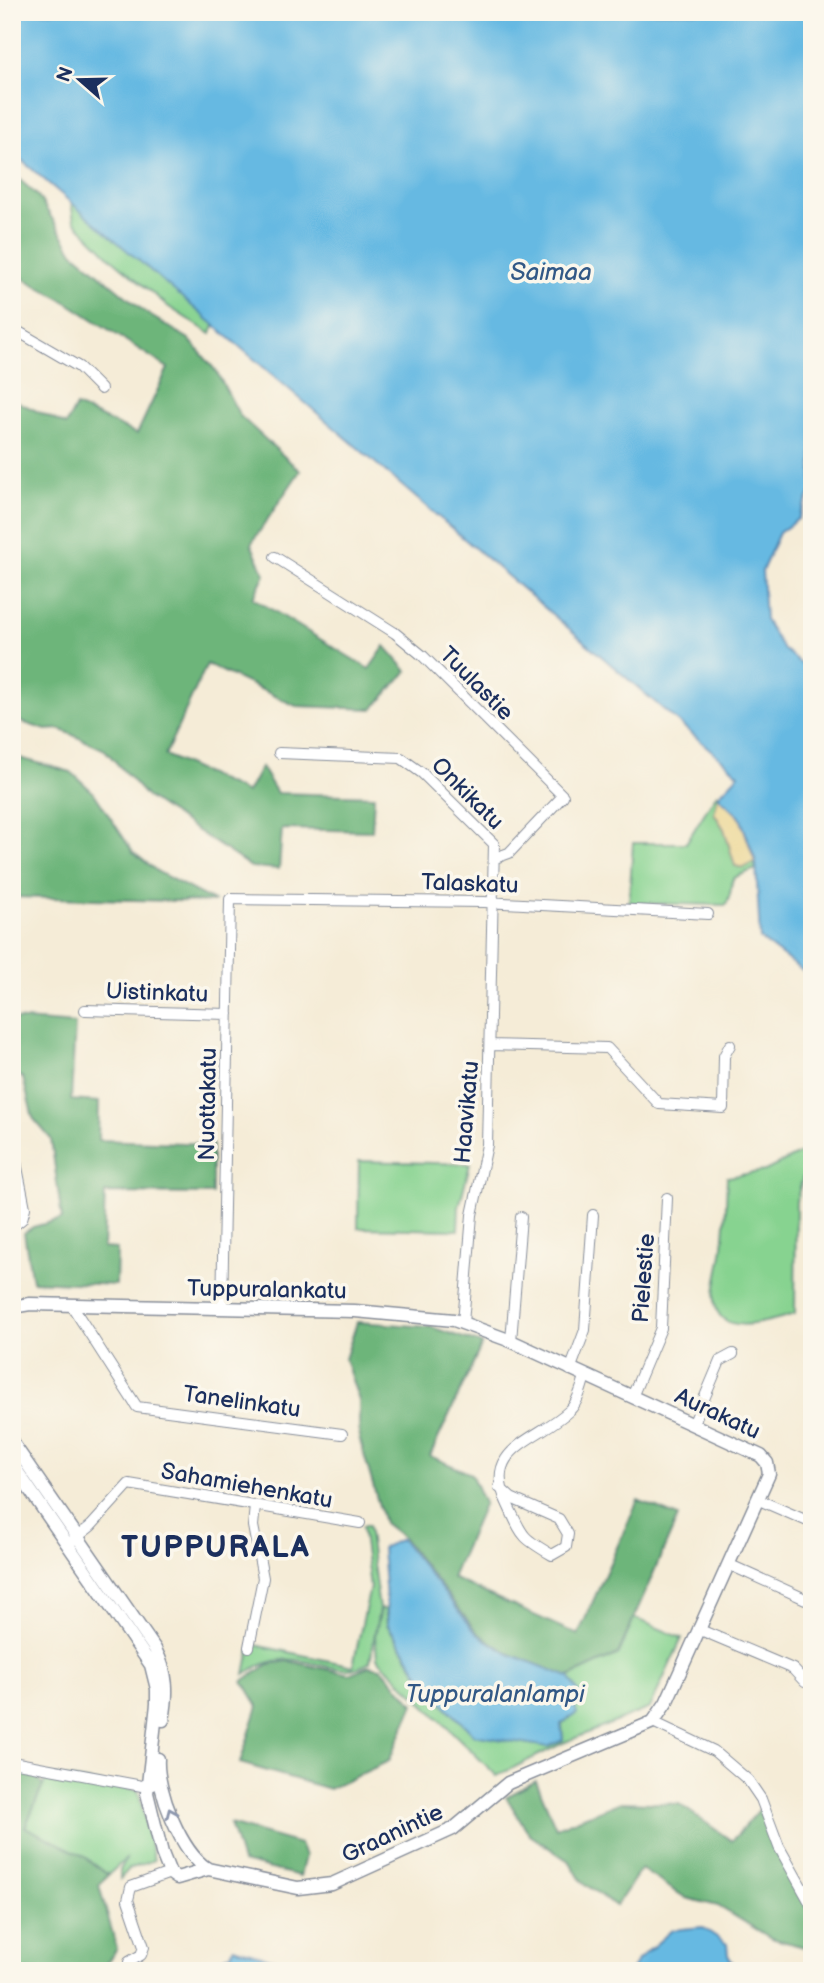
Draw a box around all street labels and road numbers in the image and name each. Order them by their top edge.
street label: Tuulastie [433,641,519,727]
street label: Onkikatu [425,752,509,836]
street label: Talaskatu [421,868,519,900]
street label: Uistinkatu [105,977,209,1009]
street label: Nuottakatu [193,1047,223,1161]
street label: Haavikatu [449,1060,485,1165]
street label: Pielestie [627,1232,661,1324]
street label: Tuppuralankatu [187,1275,347,1305]
street label: Tanelinkatu [181,1380,302,1424]
street label: Aurakatu [670,1382,765,1446]
street label: Sahamiehenkatu [159,1457,335,1515]
street label: Graanintie [337,1798,448,1870]

